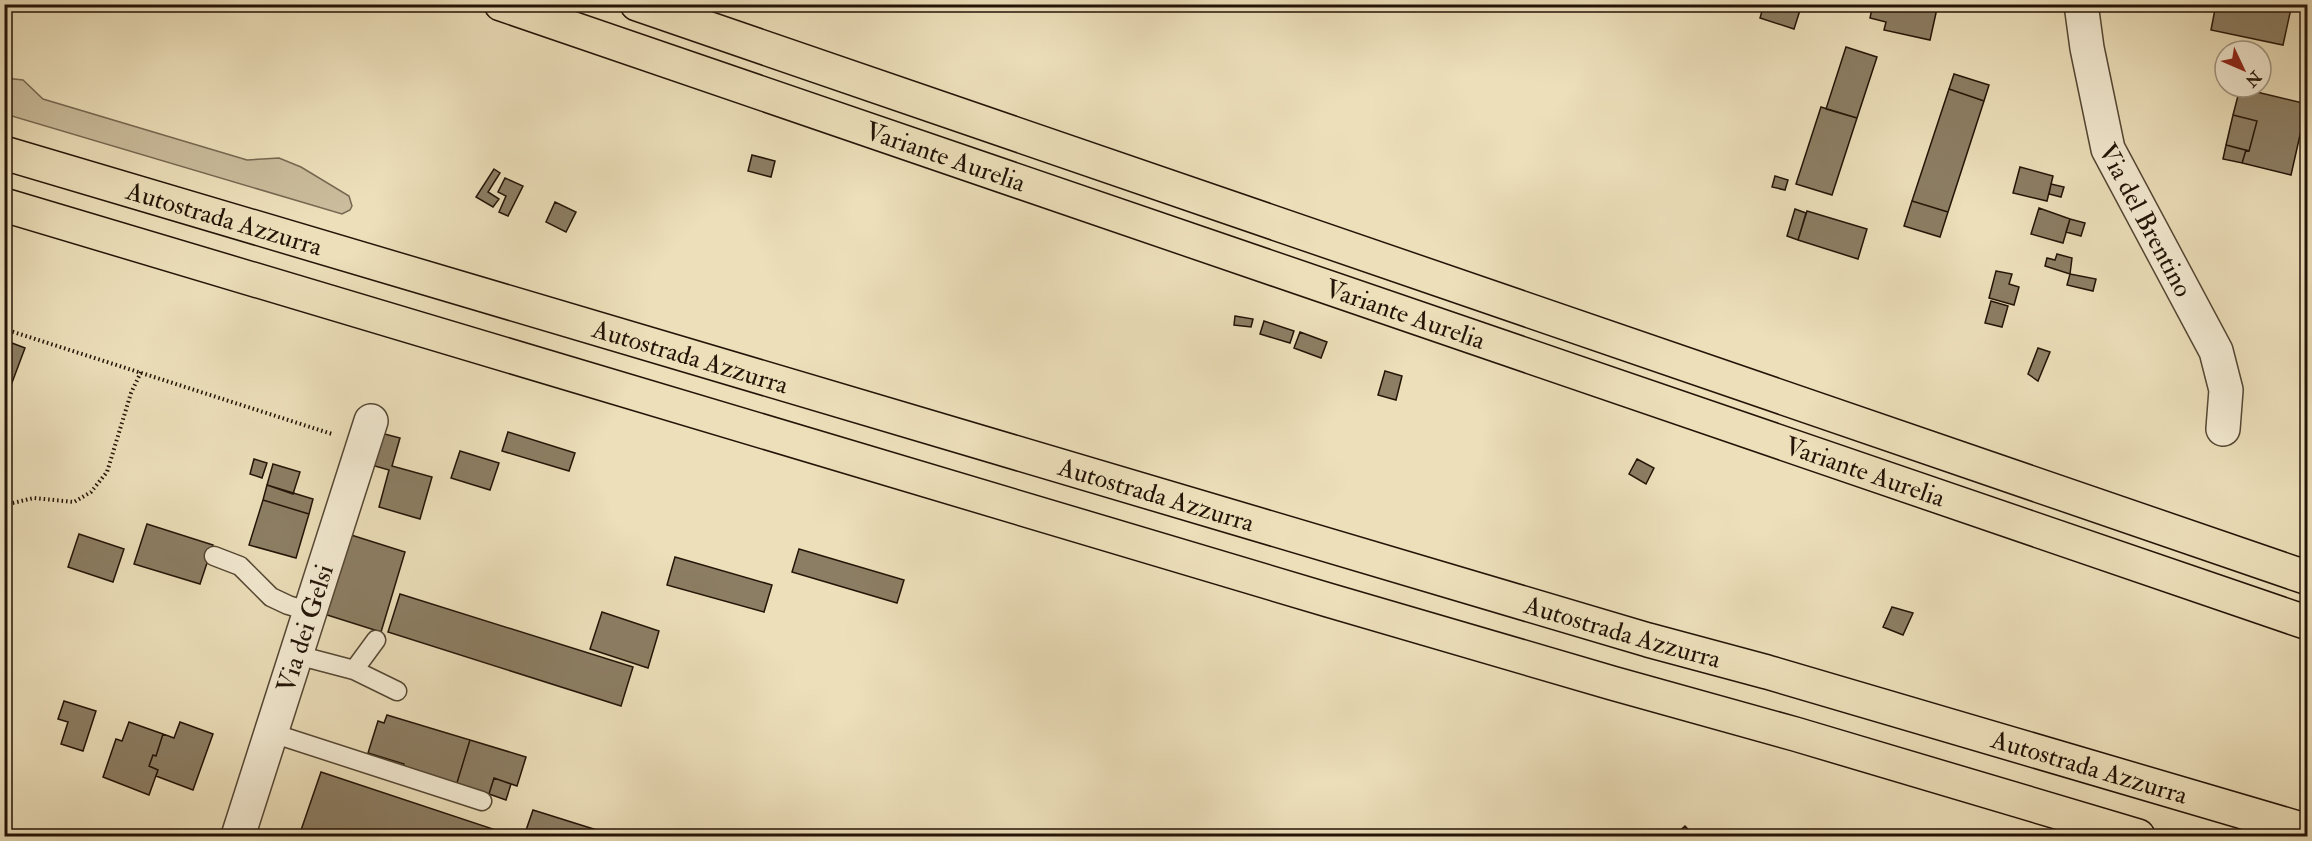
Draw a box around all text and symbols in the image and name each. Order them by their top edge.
north arrow [2213,39,2273,99]
text: N [2240,66,2266,91]
street label: Variante Aurelia [861,115,1030,200]
street label: Via del Brentino [2091,138,2199,303]
street label: Autostrada Azzurra [122,175,326,263]
street label: Variante Aurelia [1321,273,1490,357]
street label: Autostrada Azzurra [588,313,792,402]
street label: Variante Aurelia [1781,430,1949,515]
street label: Autostrada Azzurra [1054,451,1258,540]
street label: Via dei Gelsi [270,561,341,697]
street label: Autostrada Azzurra [1520,589,1724,676]
street label: Autostrada Azzurra [1987,724,2191,812]

